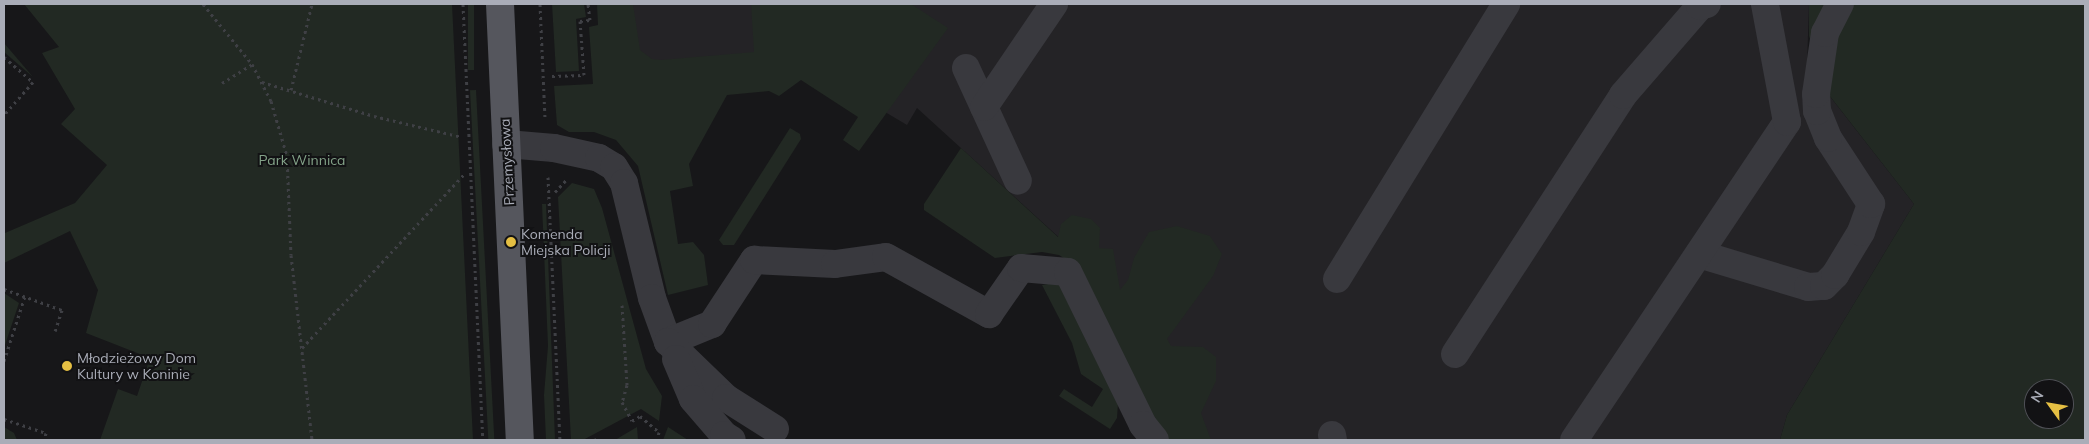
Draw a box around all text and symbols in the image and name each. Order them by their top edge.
street label: Przemysłowa [496,118,518,206]
park label: Park Winnica [258,152,346,168]
place label: Komenda Miejska Policji [521,226,610,258]
marker: Komenda Miejska Policji [505,236,517,248]
place label: Młodzieżowy Dom Kultury w Koninie [77,350,196,382]
marker: Młodzieżowy Dom Kultury w Koninie [61,360,73,372]
north arrow [2024,379,2074,429]
text: N [2027,387,2048,406]

